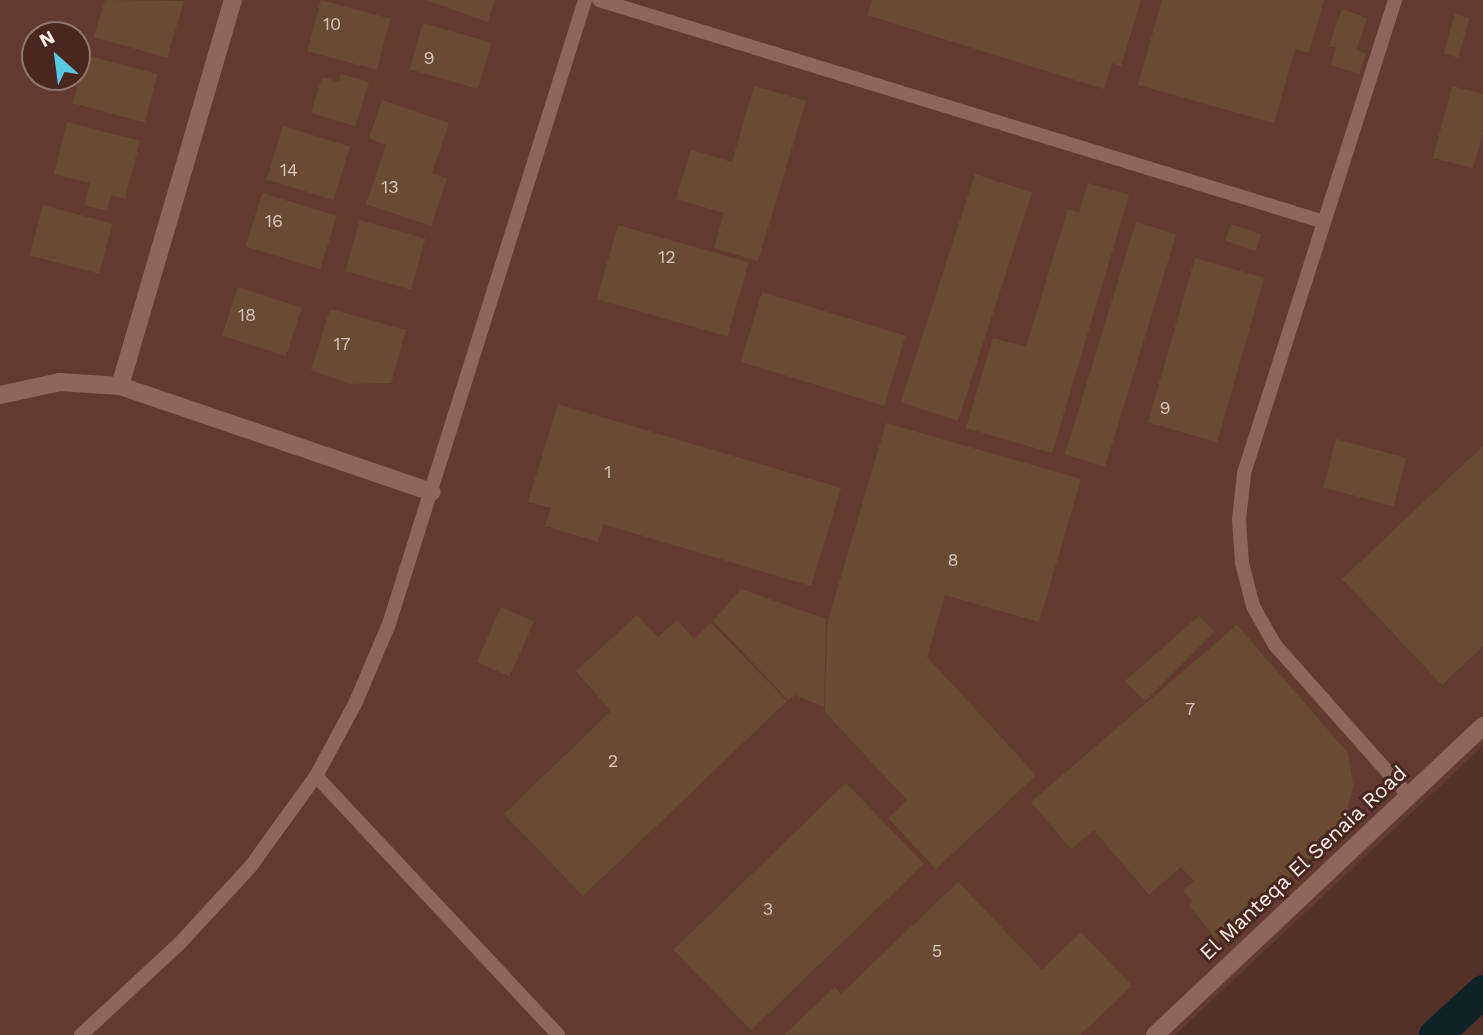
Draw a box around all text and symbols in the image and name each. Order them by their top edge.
house number: 10 [323,13,341,35]
north arrow [21,21,91,91]
text: N [35,25,58,52]
house number: 9 [423,47,435,69]
house number: 14 [280,159,298,181]
house number: 13 [381,176,399,198]
house number: 16 [265,210,283,232]
house number: 12 [658,246,676,268]
house number: 18 [238,304,256,326]
house number: 17 [333,333,351,355]
house number: 9 [1159,397,1171,419]
house number: 1 [604,461,612,483]
house number: 8 [947,549,959,571]
house number: 7 [1185,698,1195,720]
house number: 2 [608,750,618,772]
street label: El Manteqa El Senaia Road [1193,760,1413,966]
house number: 3 [763,898,773,920]
house number: 5 [932,940,942,962]

